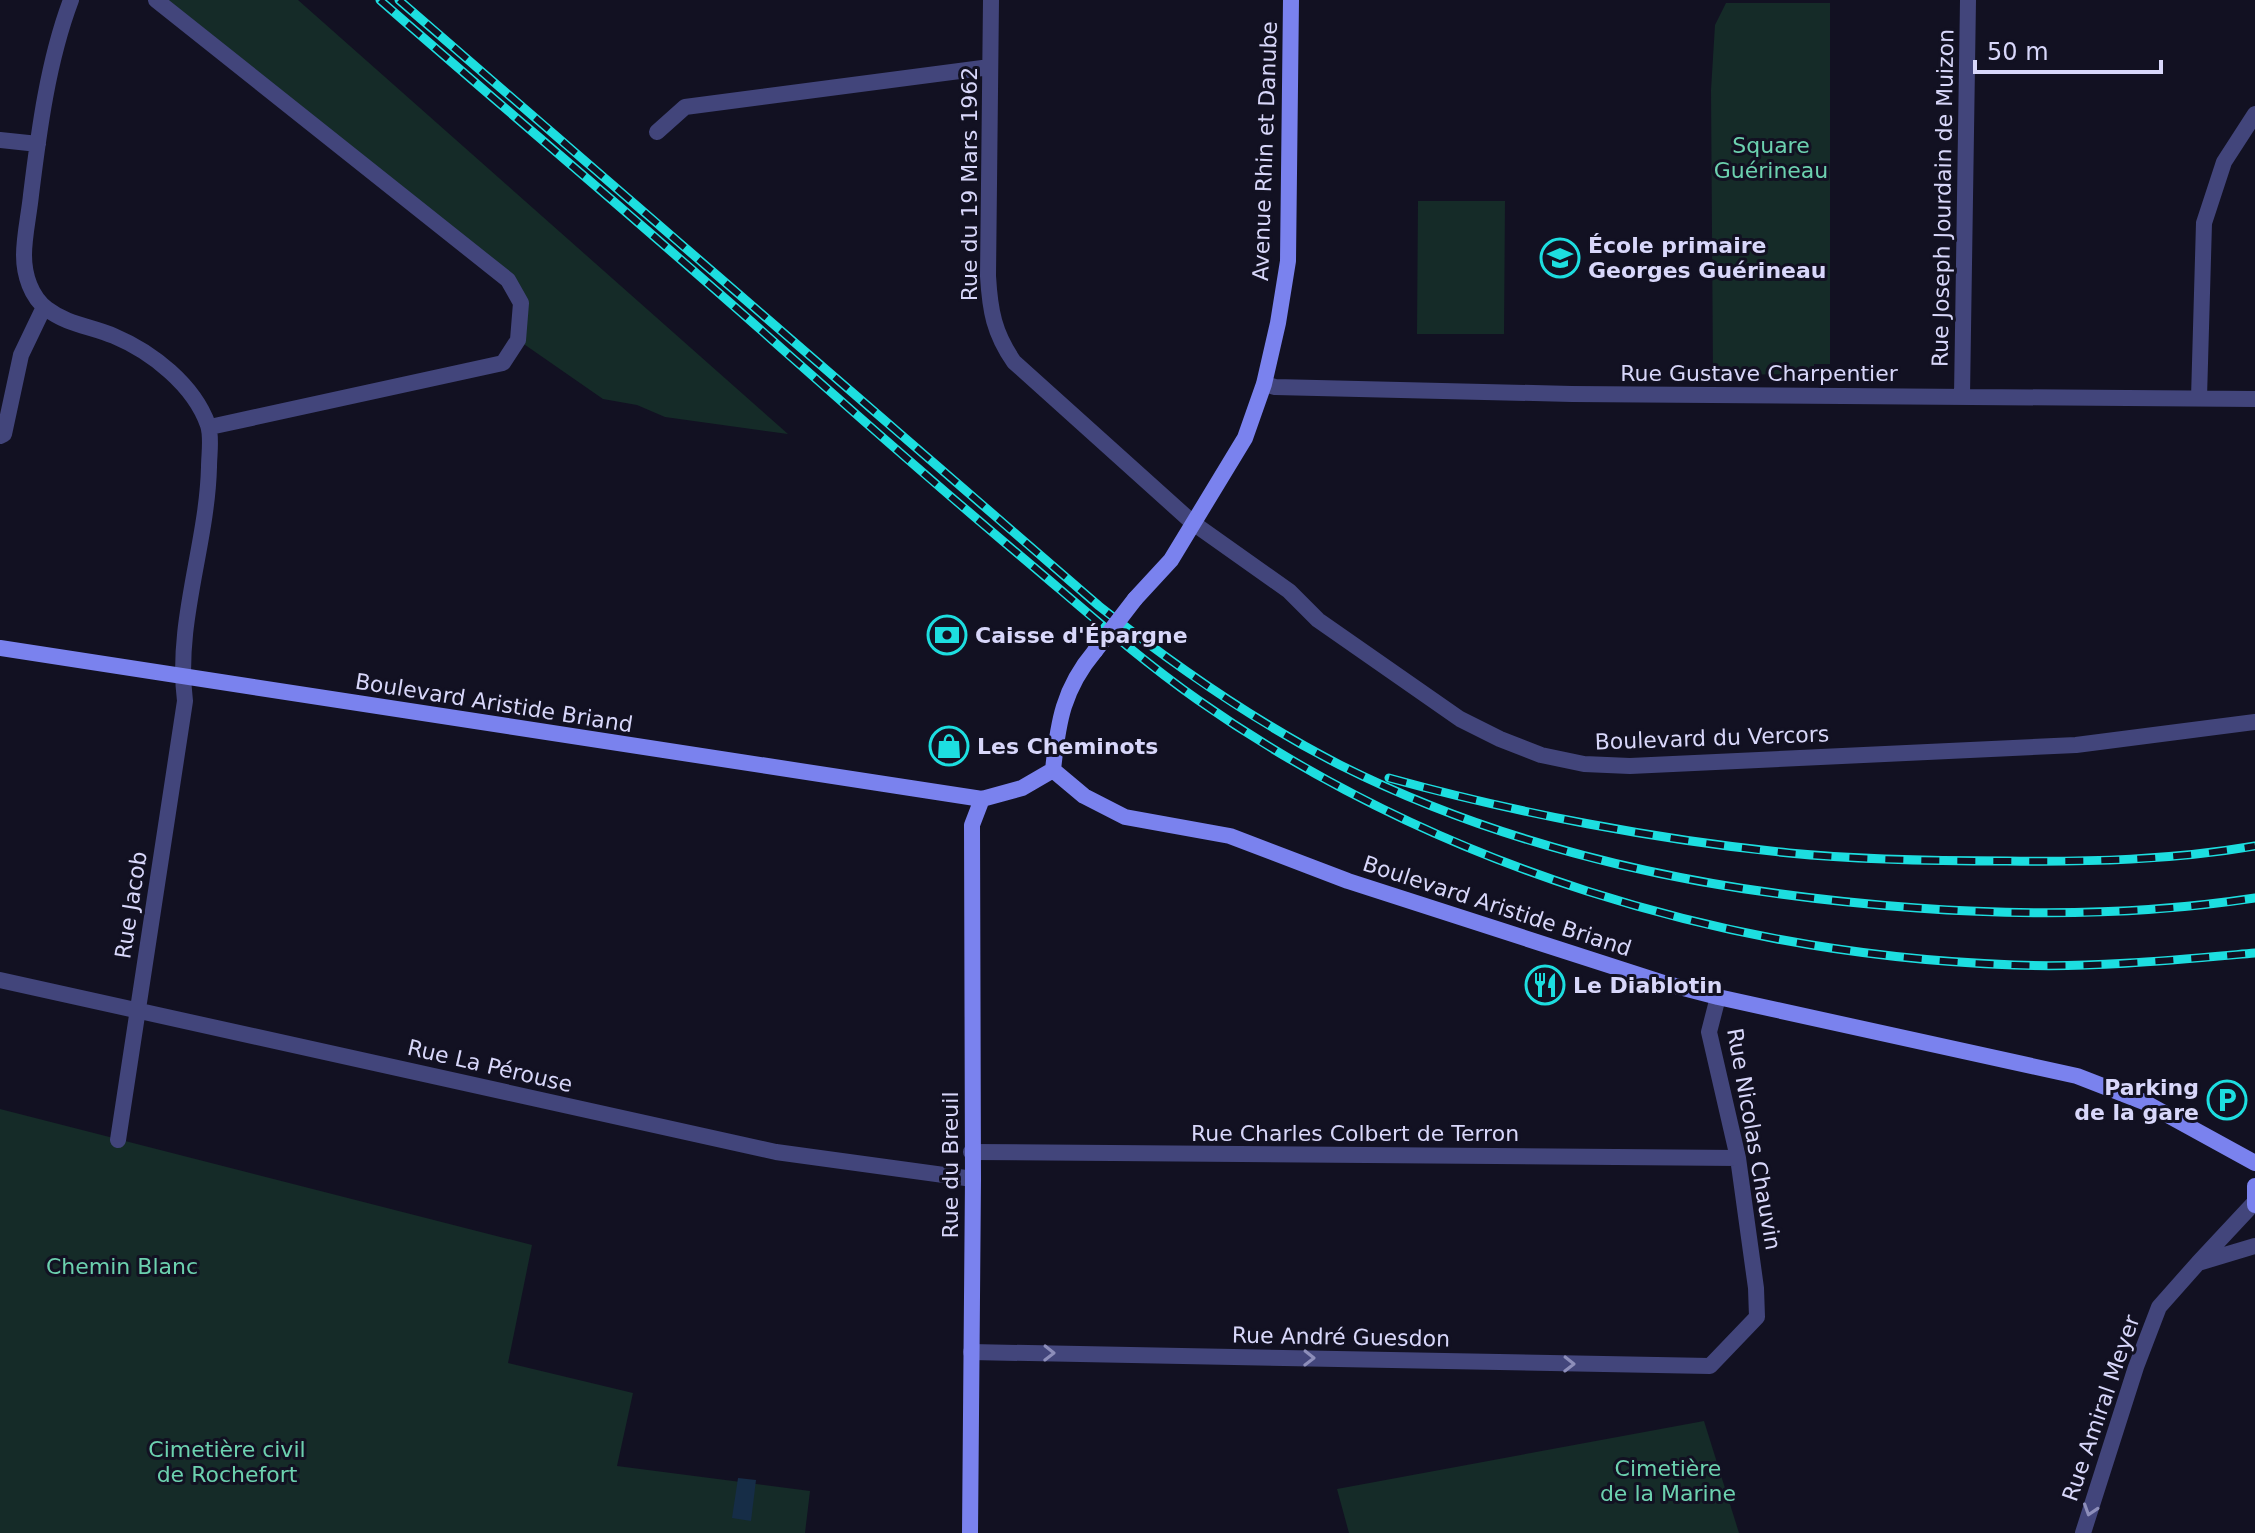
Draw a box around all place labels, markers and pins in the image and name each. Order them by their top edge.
place label: École primaire Georges Guérineau [1588,233,1827,283]
school or university icon: École primaire Georges Guérineau [1539,237,1581,279]
bank icon: Caisse d'Épargne [926,614,968,656]
place label: Caisse d'Épargne [975,623,1188,648]
shop icon: Les Cheminots [928,725,970,767]
place label: Les Cheminots [977,734,1158,759]
restaurant icon: Le Diablotin [1524,964,1566,1006]
place label: Le Diablotin [1573,973,1722,998]
place label: Parking de la gare [2074,1075,2199,1125]
parking icon: Parking de la gare [2206,1079,2248,1121]

